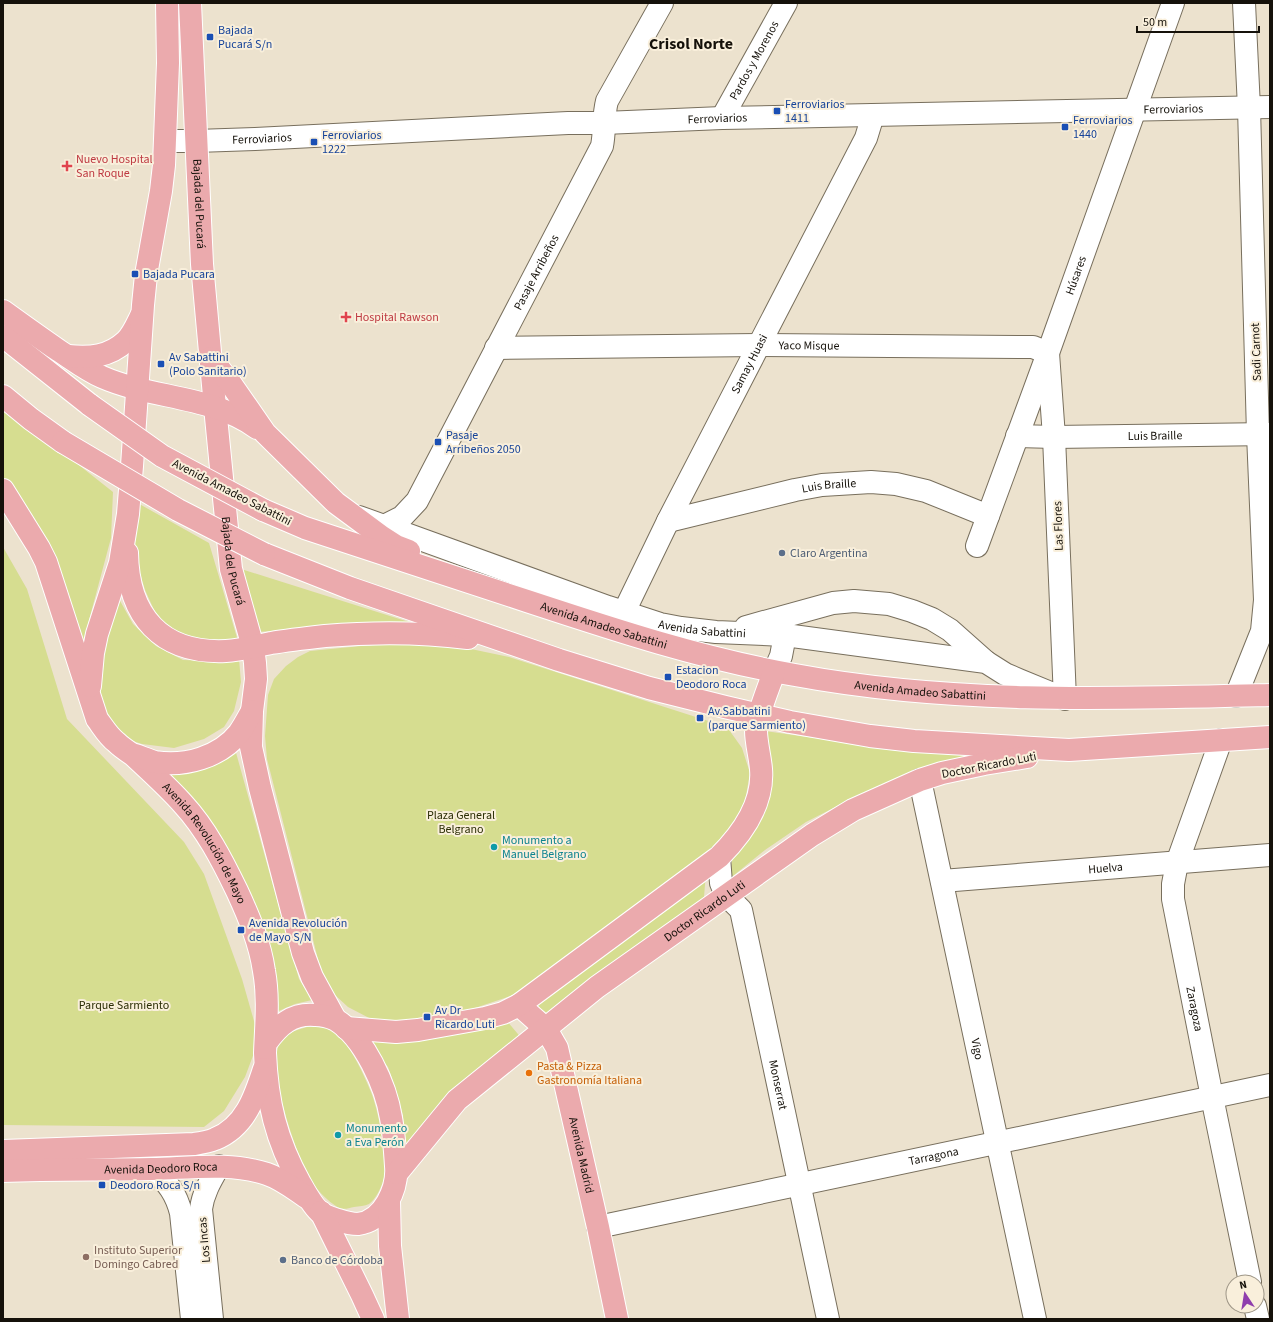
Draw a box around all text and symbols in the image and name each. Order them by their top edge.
scale bar [1137,8,1259,34]
text: 50 m [1143,14,1167,31]
street label: Pardos y Morenos [726,18,783,103]
place label: Bajada Pucará S/n [218,22,272,53]
marker: Bajada Pucará S/n [205,32,215,42]
district label: Crisol Norte [649,33,733,55]
place label: Ferroviarios 1411 [785,96,845,127]
street label: Ferroviarios [1143,100,1203,119]
marker: Ferroviarios 1411 [772,106,782,116]
street label: Ferroviarios [687,109,747,128]
place label: Ferroviarios 1440 [1073,112,1133,143]
marker: Ferroviarios 1440 [1060,122,1070,132]
place label: Ferroviarios 1222 [322,127,382,158]
street label: Ferroviarios [232,129,292,149]
marker: Ferroviarios 1222 [309,137,319,147]
place label: Nuevo Hospital San Roque [76,151,153,182]
street label: Bajada del Pucará [188,158,209,249]
marker: Nuevo Hospital San Roque [61,160,73,172]
street label: Pasaje Arribeños [510,232,563,313]
street label: Húsares [1061,254,1091,298]
place label: Bajada Pucara [143,266,215,283]
marker: Bajada Pucara [130,269,140,279]
place label: Hospital Rawson [355,309,439,326]
marker: Hospital Rawson [340,311,352,323]
street label: Sadi Carnot [1247,322,1266,381]
street label: Samay Huasi [727,331,772,397]
street label: Yaco Misque [777,337,840,355]
place label: Av Sabattini (Polo Sanitario) [169,349,247,380]
marker: Av Sabattini (Polo Sanitario) [156,359,166,369]
place label: Pasaje Arribeños 2050 [446,427,521,458]
street label: Luis Braille [1128,427,1182,445]
marker: Pasaje Arribeños 2050 [433,437,443,447]
street label: Avenida Amadeo Sabattini [169,455,294,530]
street label: Luis Braille [800,475,857,498]
street label: Las Flores [1049,501,1068,551]
street label: Bajada del Pucará [217,516,249,607]
place label: Claro Argentina [790,545,868,562]
marker: Claro Argentina [777,548,787,558]
street label: Avenida Amadeo Sabattini [538,598,669,654]
street label: Avenida Sabattini [657,616,746,642]
place label: Estacion Deodoro Roca [676,662,747,693]
marker: Estacion Deodoro Roca [663,672,673,682]
street label: Avenida Amadeo Sabattini [853,677,986,705]
place label: Av.Sabbatini (parque Sarmiento) [708,703,806,734]
marker: Av.Sabbatini (parque Sarmiento) [695,713,705,723]
street label: Doctor Ricardo Luti [940,748,1038,783]
street label: Avenida Revolución de Mayo [158,779,250,907]
park label: Plaza General Belgrano [427,807,495,838]
place label: Monumento a Manuel Belgrano [502,832,586,863]
marker: Monumento a Manuel Belgrano [489,842,499,852]
street label: Huelva [1088,859,1124,878]
street label: Doctor Ricardo Luti [660,877,749,946]
place label: Avenida Revolución de Mayo S/N [249,915,347,946]
marker: Avenida Revolución de Mayo S/N [236,925,246,935]
street label: Zaragoza [1181,985,1207,1033]
park label: Parque Sarmiento [79,997,169,1014]
place label: Av Dr Ricardo Luti [435,1002,495,1033]
marker: Av Dr Ricardo Luti [422,1012,432,1022]
street label: Vigo [966,1037,987,1061]
place label: Pasta & Pizza Gastronomía Italiana [537,1058,642,1089]
street label: Monserrat [764,1058,791,1112]
marker: Pasta & Pizza Gastronomía Italiana [524,1068,534,1078]
street label: Avenida Madrid [564,1115,598,1195]
place label: Monumento a Eva Perón [346,1120,407,1151]
marker: Monumento a Eva Perón [333,1130,343,1140]
street label: Tarragona [907,1143,960,1170]
street label: Avenida Deodoro Roca [104,1159,218,1179]
place label: Deodoro Roca S/n [110,1177,200,1194]
marker: Deodoro Roca S/n [97,1180,107,1190]
street label: Los Incas [194,1216,215,1263]
place label: Instituto Superior Domingo Cabred [94,1242,183,1273]
marker: Instituto Superior Domingo Cabred [81,1252,91,1262]
place label: Banco de Córdoba [291,1252,383,1269]
marker: Banco de Córdoba [278,1255,288,1265]
north arrow [1225,1274,1265,1314]
text: N [1238,1277,1248,1293]

